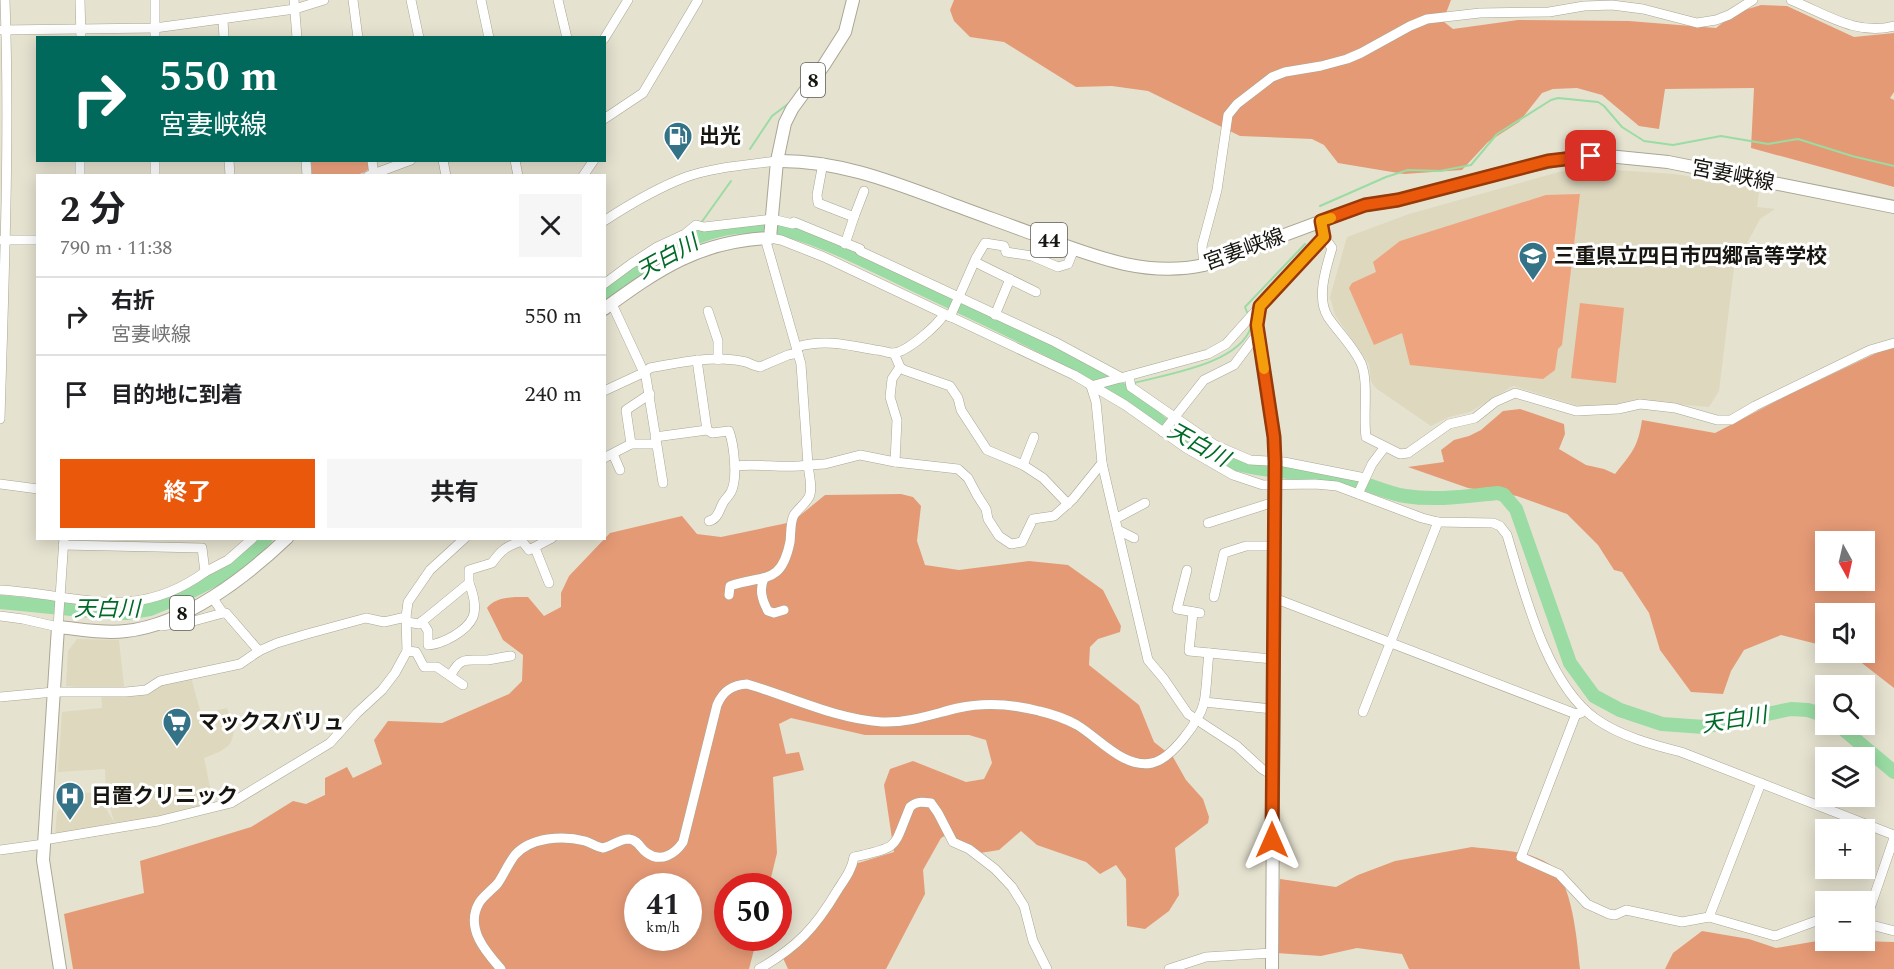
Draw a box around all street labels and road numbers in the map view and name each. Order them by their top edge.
road number: 8 [801,63,825,97]
street label: 宮妻峡線 [1689,152,1777,200]
street label: 宮妻峡線 [1199,221,1289,279]
road number: 44 [1031,223,1067,257]
road number: 8 [170,596,194,630]

